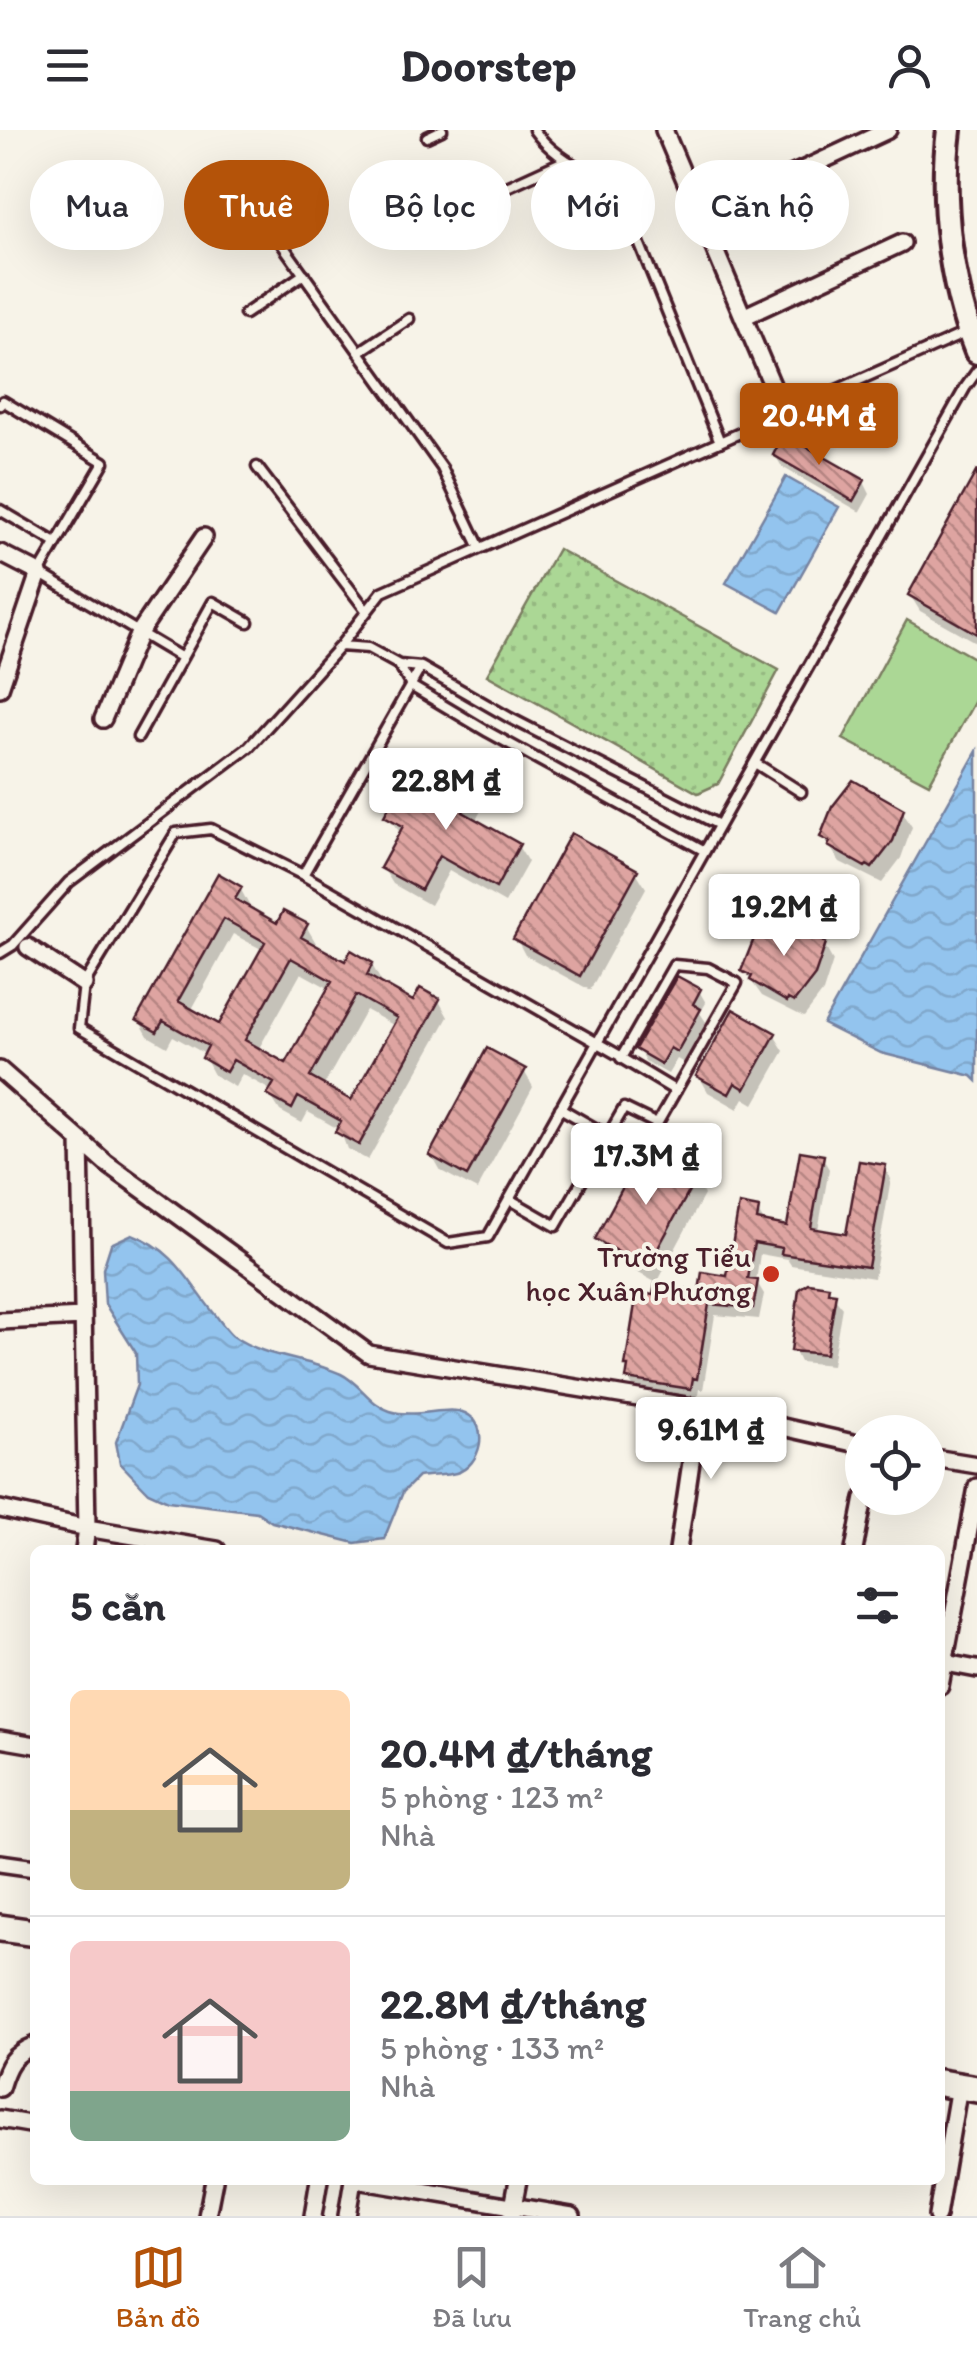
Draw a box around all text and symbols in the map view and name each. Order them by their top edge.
icon: menu [40,38,95,93]
text: Doorstep [401,38,577,92]
icon: person [882,38,937,93]
chip: Mua [30,160,164,250]
chip: Thuê [184,160,329,250]
chip: Bộ lọc [349,160,511,250]
chip: Mới [531,160,655,250]
chip: Căn hộ [675,160,849,250]
pin: 20.4M ₫ [727,383,911,468]
text: 20.4M ₫ [762,396,876,434]
pin: 22.8M ₫ [354,748,538,833]
text: 22.8M ₫ [391,761,501,799]
pin: 19.2M ₫ [692,874,876,959]
text: 19.2M ₫ [731,887,837,925]
pin: 17.3M ₫ [554,1123,738,1208]
text: 17.3M ₫ [593,1136,699,1174]
place label: Trường Tiểu học Xuân Phương [525,1238,752,1309]
marker: Trường Tiểu học Xuân Phương [760,1263,782,1285]
pin: 9.61M ₫ [619,1397,803,1482]
text: 9.61M ₫ [658,1410,764,1448]
map controls [845,1415,945,1515]
button: locate [845,1415,945,1515]
icon: filters [850,1578,905,1633]
text: 5 căn [70,1580,165,1631]
text: 20.4M ₫/tháng [380,1727,652,1778]
icon: home [150,1730,270,1850]
text: 5 phòng · 123 m² [380,1778,604,1816]
text: Nhà [380,1816,436,1854]
text: 22.8M ₫/tháng [380,1978,646,2029]
icon: home [150,1981,270,2101]
text: 5 phòng · 133 m² [380,2029,604,2067]
text: Nhà [380,2067,436,2105]
tab: Bản đồ [116,2240,200,2334]
tab: Đã lưu [432,2240,512,2334]
tab: Trang chủ [743,2240,861,2334]

